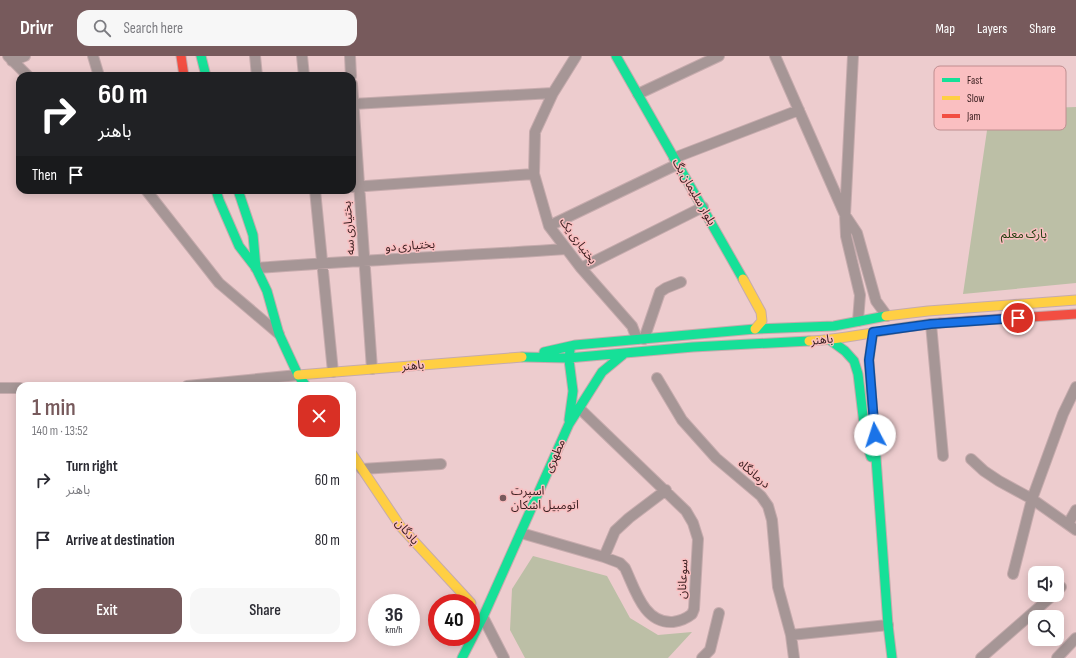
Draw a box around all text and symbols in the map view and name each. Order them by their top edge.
search box [77,10,357,46]
text: Drivr [20,17,53,40]
icon: search [91,17,113,39]
text: Search here [123,19,183,38]
text: Map [935,20,955,37]
text: Layers [977,20,1007,37]
text: Share [1029,20,1056,37]
legend [934,66,1066,130]
text: Fast [967,74,983,87]
text: 60 m [98,78,147,111]
icon: right [32,88,84,140]
text: Slow [967,92,984,105]
text: Jam [966,110,981,123]
text: باهنر [98,121,132,142]
street label: بلوار سلیمان بگ [669,156,719,228]
icon: arrive [65,164,87,186]
text: Then [32,166,57,185]
street label: بختیاری سه [340,201,358,255]
street label: بختیاری یک [556,215,600,267]
park label: پارک معلم [1001,227,1047,243]
street label: بختیاری دو [385,237,435,255]
pin [1001,301,1035,335]
icon: arrive [1007,307,1029,329]
street label: باهنر [809,331,834,349]
street label: باهنر [400,358,425,375]
text: 1 min [32,393,76,422]
button: close [298,395,340,437]
position arrow [854,414,896,456]
text: 140 m · 13:52 [32,423,88,439]
street label: مطهری [541,437,569,475]
street label: درمانگاه [735,456,773,492]
text: Turn right [66,457,118,476]
icon: right [32,469,54,491]
text: 60 m [315,471,340,490]
text: باهنر [66,482,90,498]
place label: اسپرت اتومبیل اشکان [511,484,579,513]
marker: اسپرت اتومبیل اشکان [498,493,508,503]
street label: پادگان [392,516,422,548]
icon: arrive [32,529,54,551]
text: Arrive at destination [66,531,175,550]
text: 80 m [315,531,340,550]
street label: سوعانان [674,559,692,599]
map controls [1028,566,1064,646]
button: sound [1028,566,1064,602]
button: Exit [32,588,182,634]
button: Share [190,588,340,634]
speed limit sign: 40 [428,594,480,646]
text: 36 [385,603,403,627]
button: search [1028,610,1064,646]
text: km/h [385,624,403,636]

